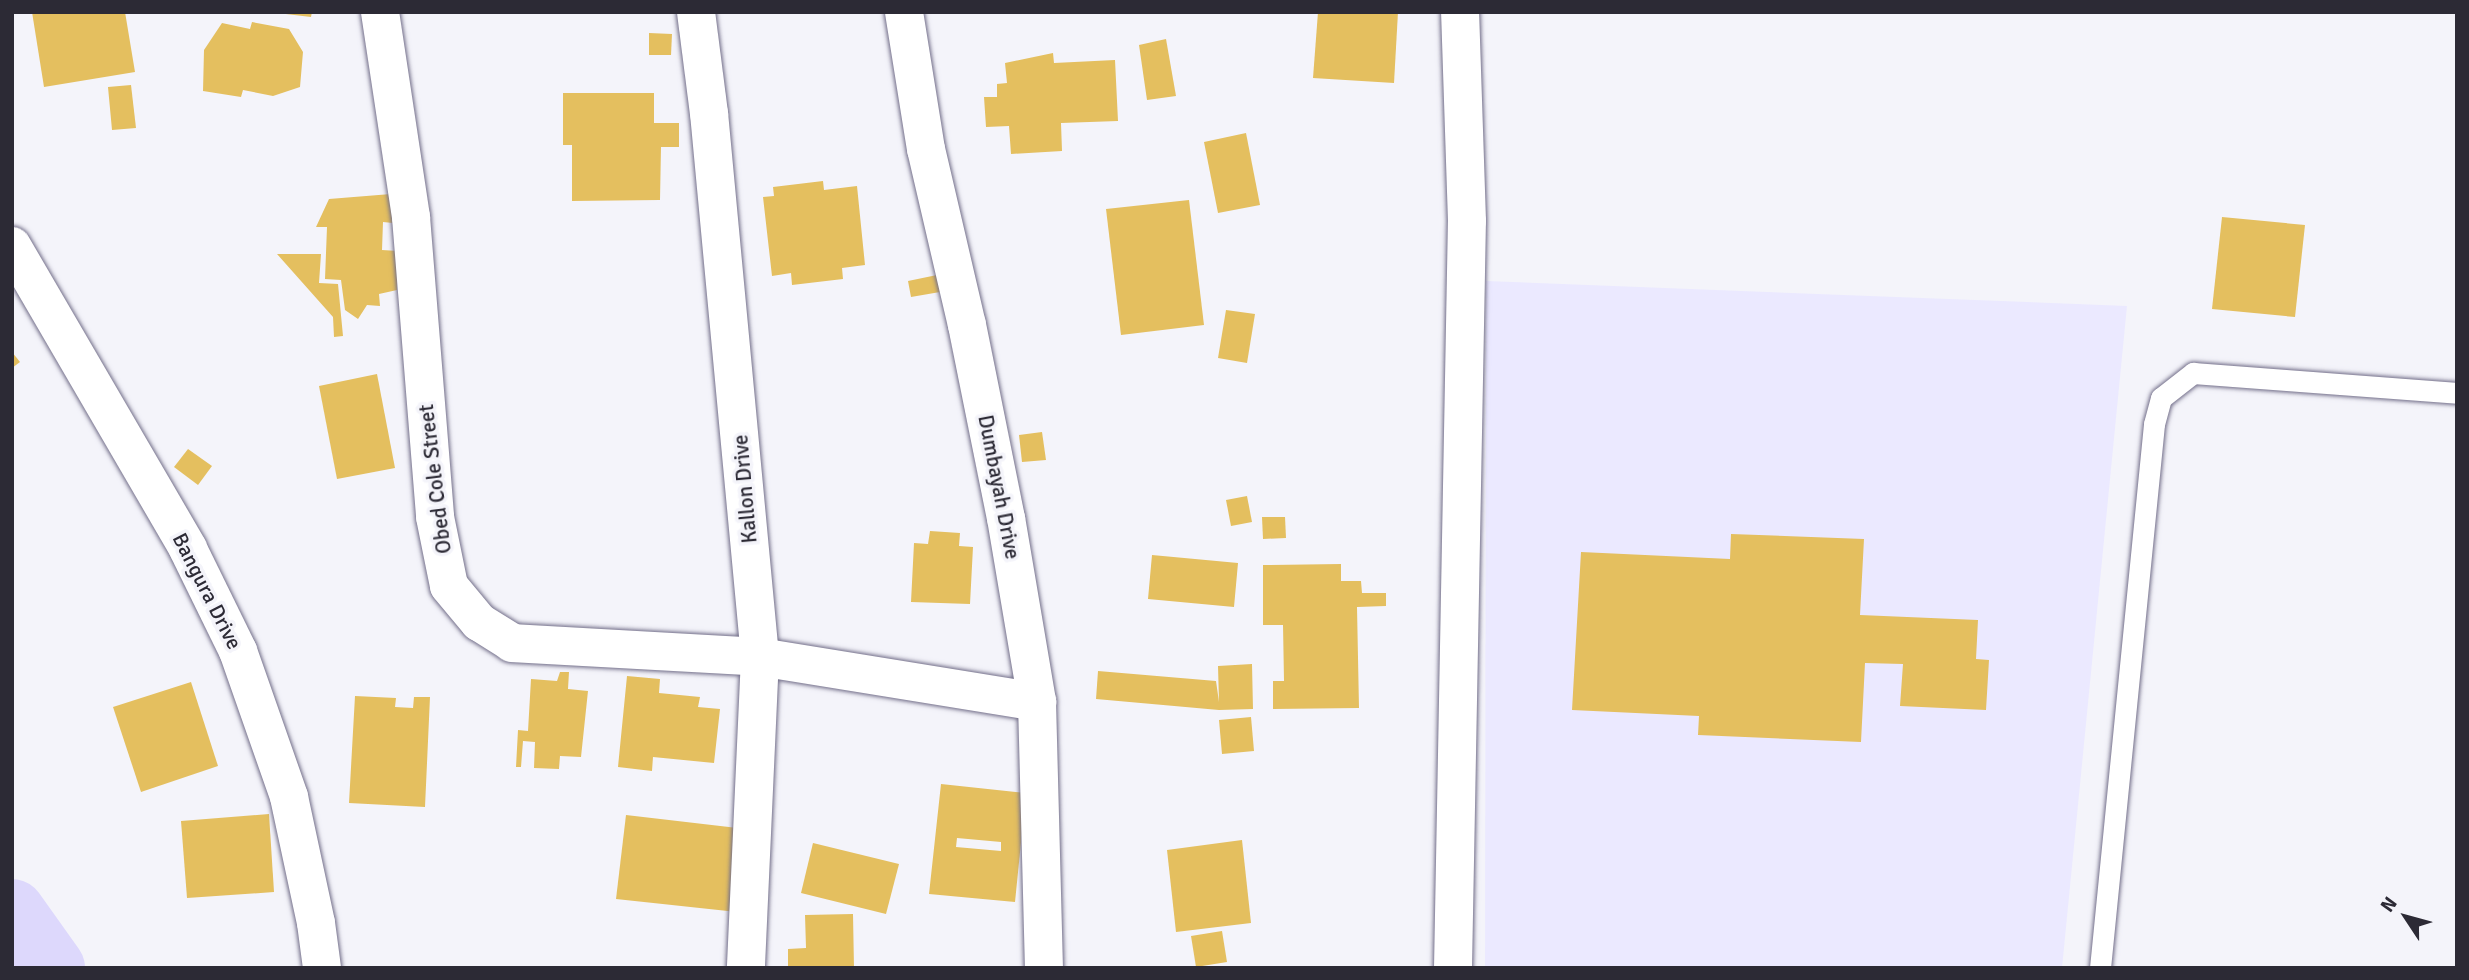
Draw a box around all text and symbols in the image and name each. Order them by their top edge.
street label: Obed Cole Street [413,403,457,555]
street label: Dumbayah Drive [973,413,1025,561]
street label: Kallon Drive [728,434,762,544]
street label: Bangura Drive [167,529,247,653]
north arrow [2371,882,2441,952]
text: N [2375,892,2403,917]

